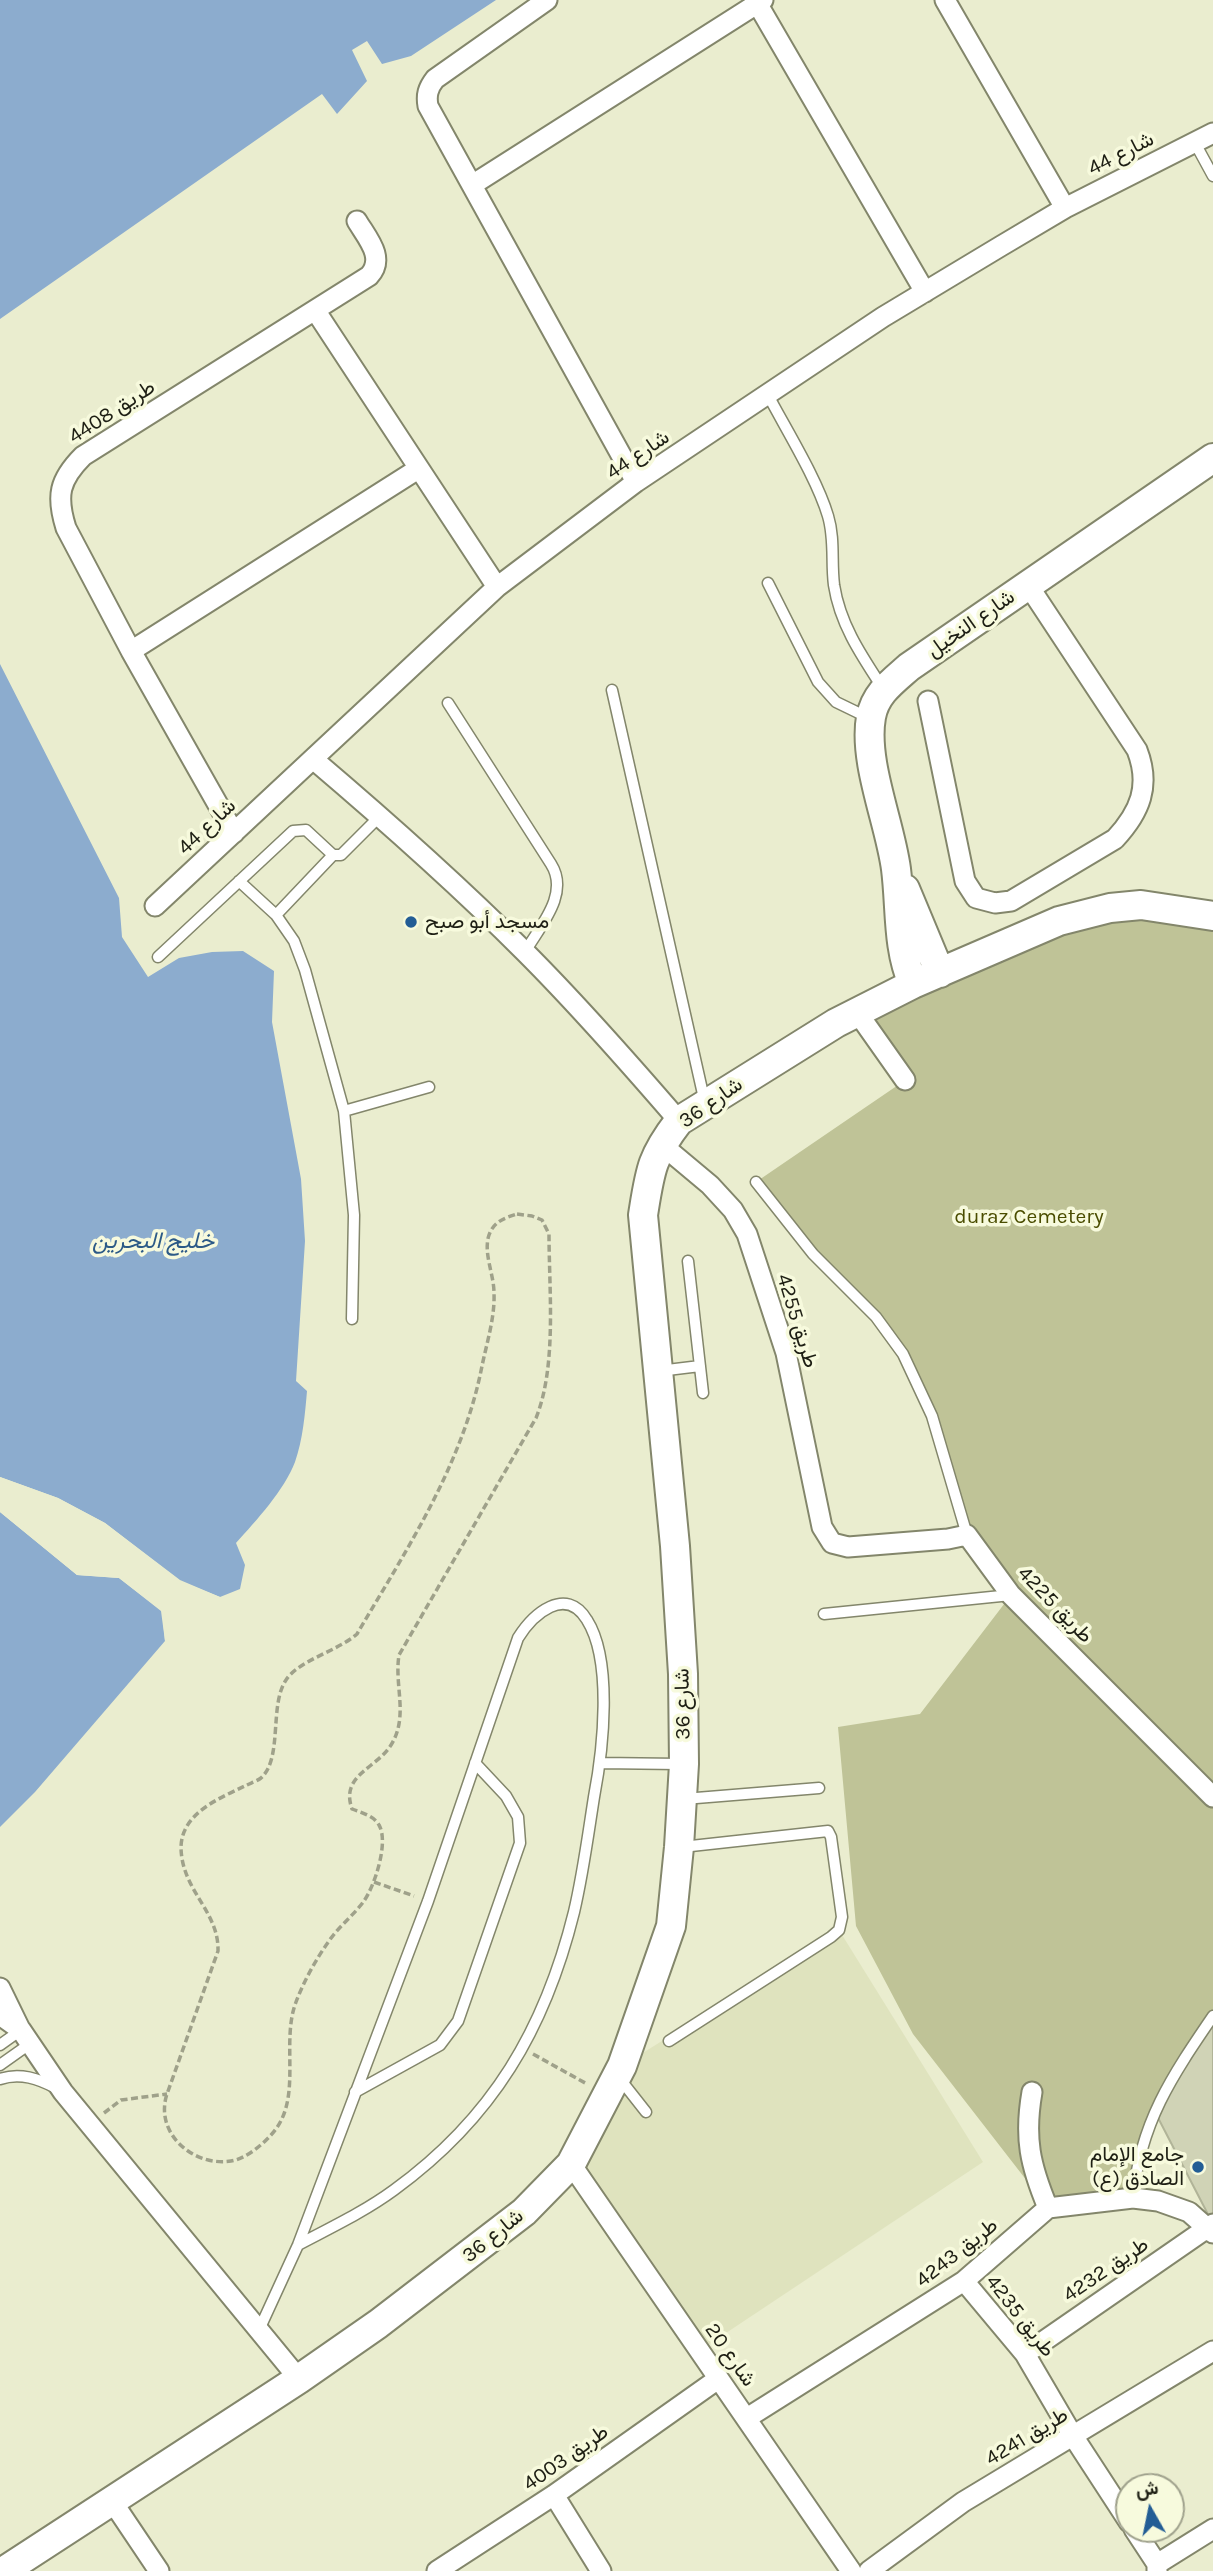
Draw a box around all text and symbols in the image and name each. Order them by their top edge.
street label: شارع 44 [1084,127,1158,181]
street label: طريق 4408 [64,375,160,449]
street label: شارع 44 [602,425,674,485]
street label: شارع النخيل [922,584,1020,664]
street label: شارع 44 [173,794,241,860]
place label: مسجد أبو صبح [425,909,549,935]
marker: مسجد أبو صبح [403,914,419,930]
street label: شارع 36 [674,1072,748,1134]
park label: duraz Cemetery [954,1204,1104,1230]
water label: خليج البحرين [92,1227,214,1255]
street label: طريق 4255 [771,1271,823,1371]
street label: طريق 4225 [1012,1561,1098,1649]
street label: شارع 36 [670,1668,696,1740]
place label: جامع الإمام الصادق (ع) [1090,2142,1184,2192]
marker: جامع الإمام الصادق (ع) [1190,2159,1206,2175]
street label: شارع 36 [457,2204,529,2268]
street label: طريق 4243 [911,2213,1003,2293]
street label: طريق 4232 [1058,2232,1154,2308]
street label: طريق 4235 [980,2270,1060,2362]
street label: شارع 20 [699,2318,761,2392]
street label: طريق 4241 [981,2402,1073,2472]
street label: طريق 4003 [518,2419,614,2497]
north arrow [1115,2473,1185,2543]
text: ش [1134,2477,1160,2502]

